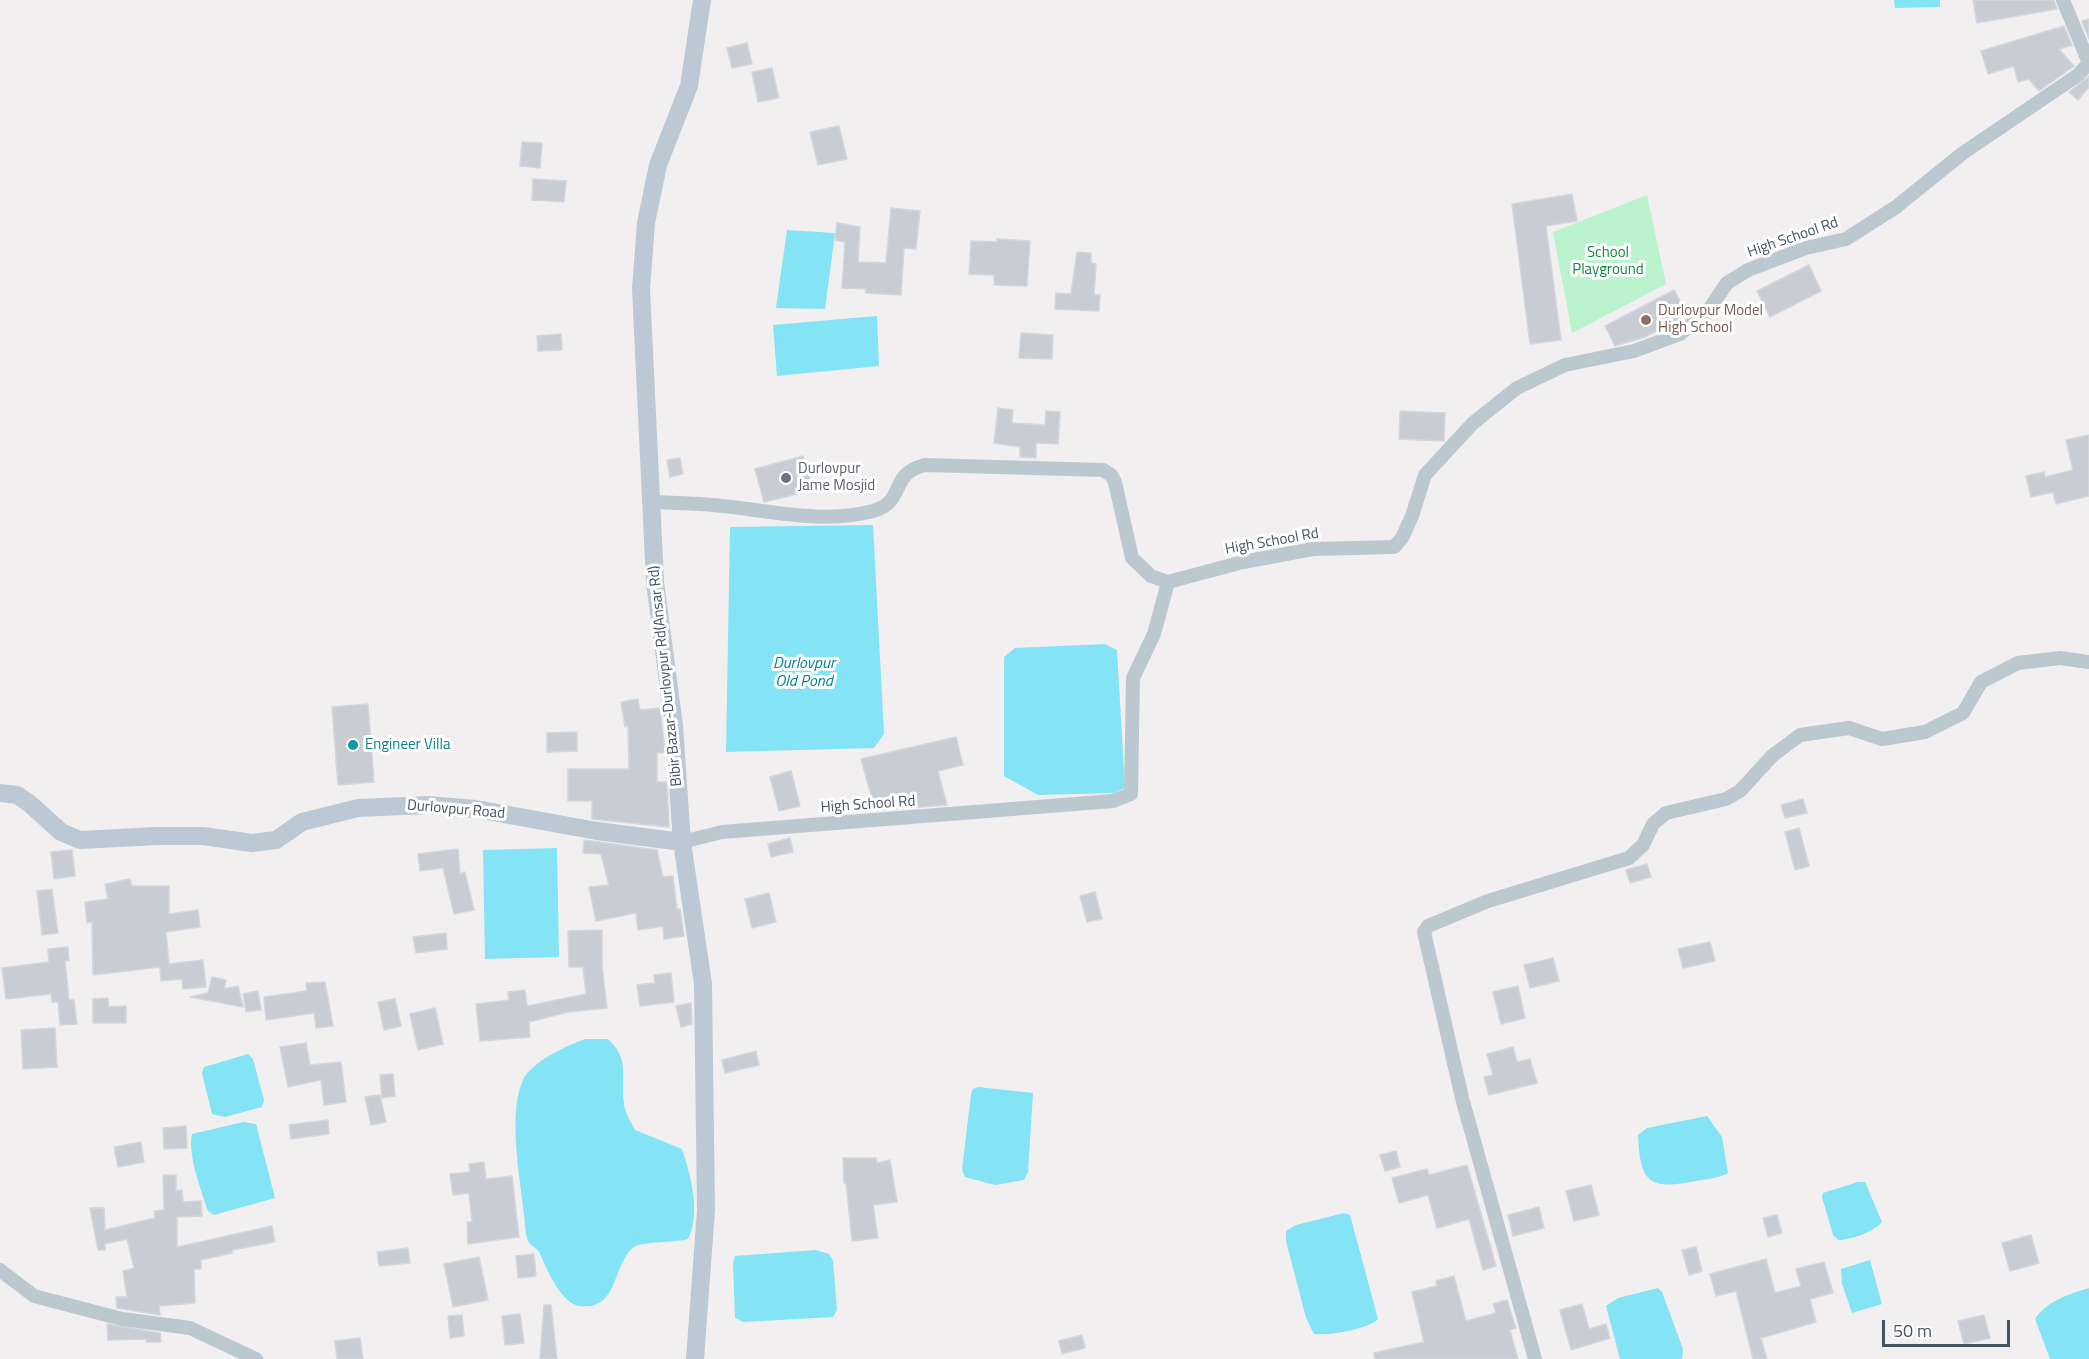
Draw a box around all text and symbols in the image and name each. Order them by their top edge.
street label: High School Rd [1745,214,1841,262]
park label: School Playground [1572,244,1644,279]
place label: Durlovpur Model High School [1658,302,1763,337]
marker: Durlovpur Model High School [1639,313,1653,327]
place label: Durlovpur Jame Mosjid [798,460,875,495]
marker: Durlovpur Jame Mosjid [779,471,793,485]
street label: High School Rd [1224,525,1320,559]
street label: Bibir Bazar-Durlovpur Rd(Ansar Rd) [645,565,687,787]
water label: Durlovpur Old Pond [773,654,835,692]
place label: Engineer Villa [365,736,450,754]
marker: Engineer Villa [346,738,360,752]
street label: High School Rd [820,793,916,817]
street label: Durlovpur Road [406,797,506,823]
scale bar [1885,1308,2012,1346]
text: 50 m [1893,1317,1932,1344]

